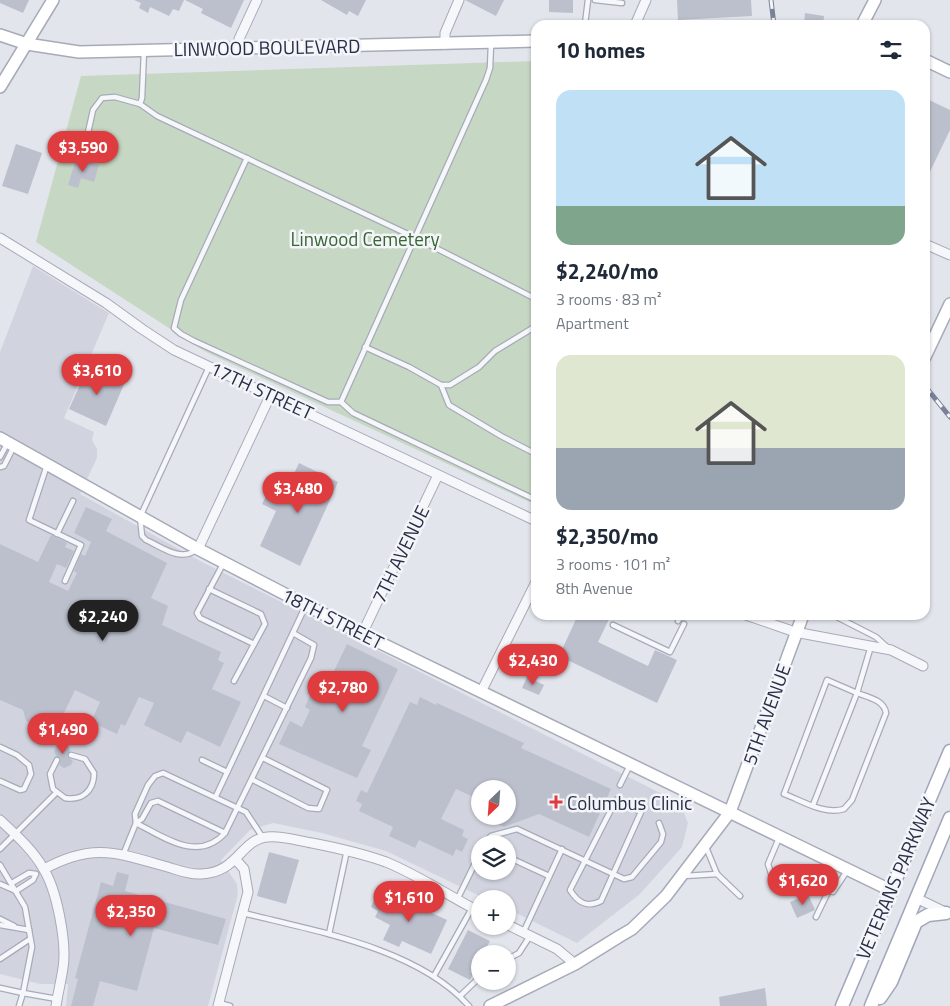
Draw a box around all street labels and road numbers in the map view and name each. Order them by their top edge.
street label: LINWOOD BOULEVARD [173,31,361,63]
street label: 17TH STREET [205,353,319,427]
street label: 7TH AVENUE [364,500,436,608]
street label: 18TH STREET [277,580,389,656]
street label: 5TH AVENUE [734,659,798,769]
street label: VETERANS PARKWAY [848,792,943,964]

